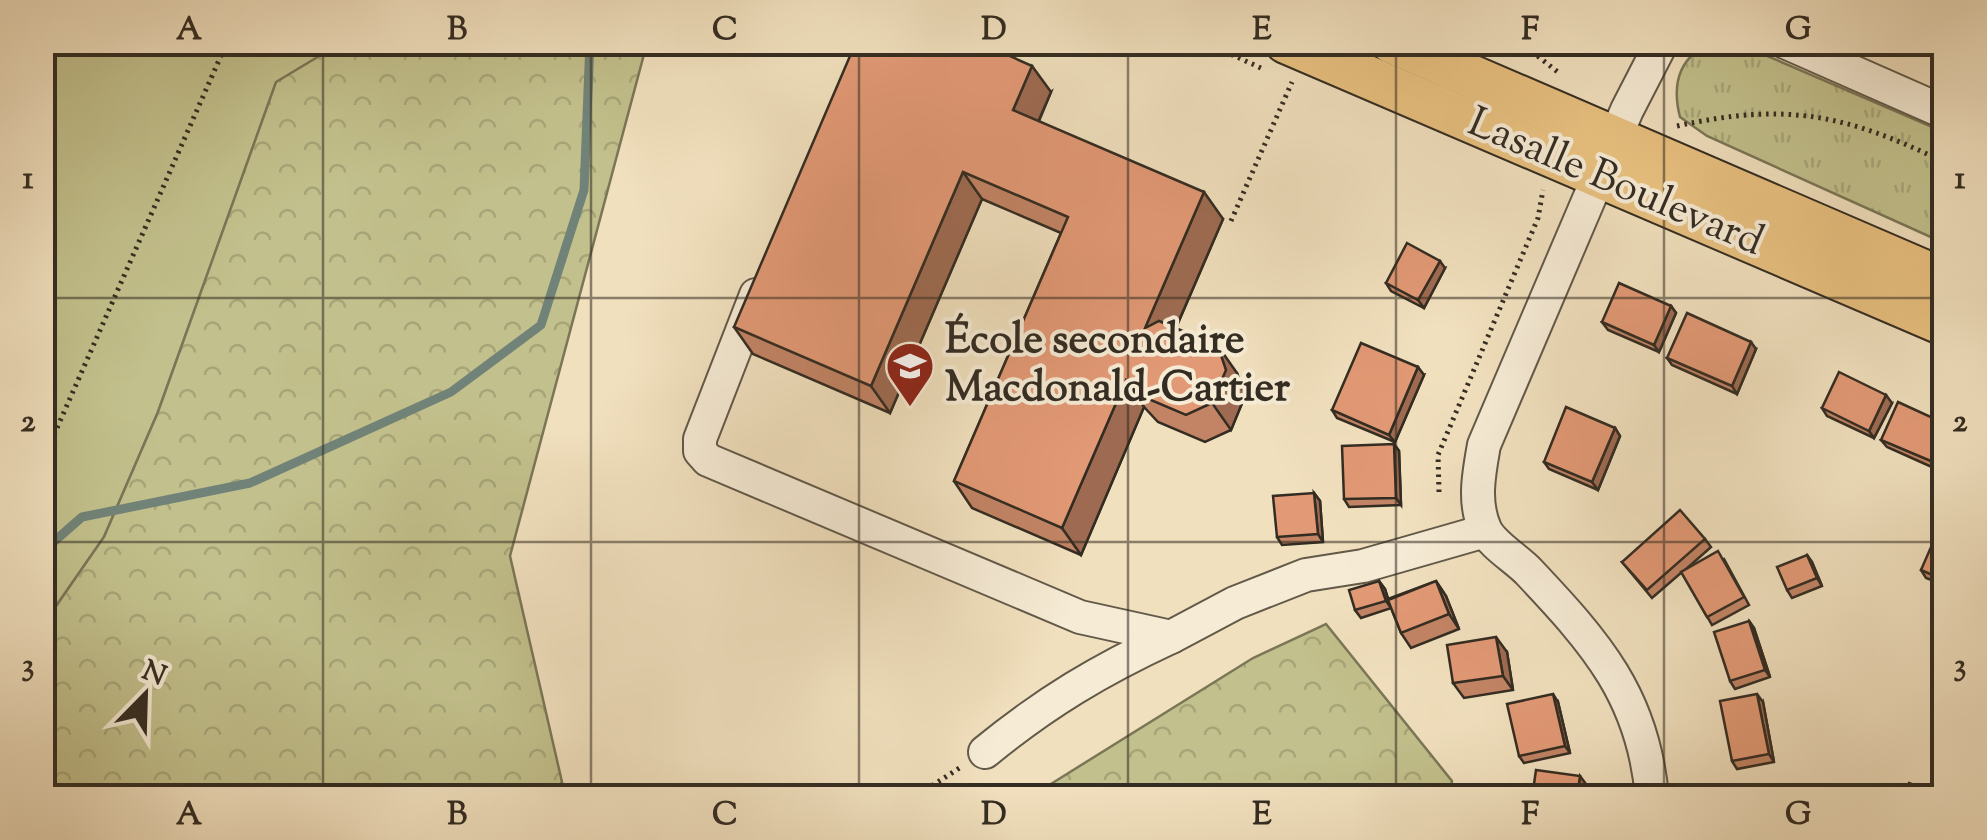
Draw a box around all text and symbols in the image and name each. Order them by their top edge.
text: A [176,8,202,54]
text: B [447,8,467,54]
text: C [712,8,738,54]
text: D [981,8,1007,54]
text: E [1252,8,1272,54]
text: F [1521,8,1539,54]
text: G [1785,8,1811,54]
street label: Lasalle Boulevard [1458,95,1772,273]
text: 1 [23,157,34,203]
text: 1 [1955,157,1966,203]
place label: École secondaire Macdonald-Cartier [945,312,1290,420]
school or university icon: École secondaire Macdonald-Cartier [884,340,936,408]
text: 2 [21,400,36,446]
text: 2 [1953,400,1968,446]
text: 3 [22,644,34,690]
text: 3 [1954,644,1966,690]
north arrow [95,645,195,745]
text: N [135,652,172,698]
text: A [176,793,202,839]
text: B [447,793,467,839]
text: C [712,793,738,839]
text: D [981,793,1007,839]
text: E [1252,793,1272,839]
text: F [1521,793,1539,839]
text: G [1785,793,1811,839]

